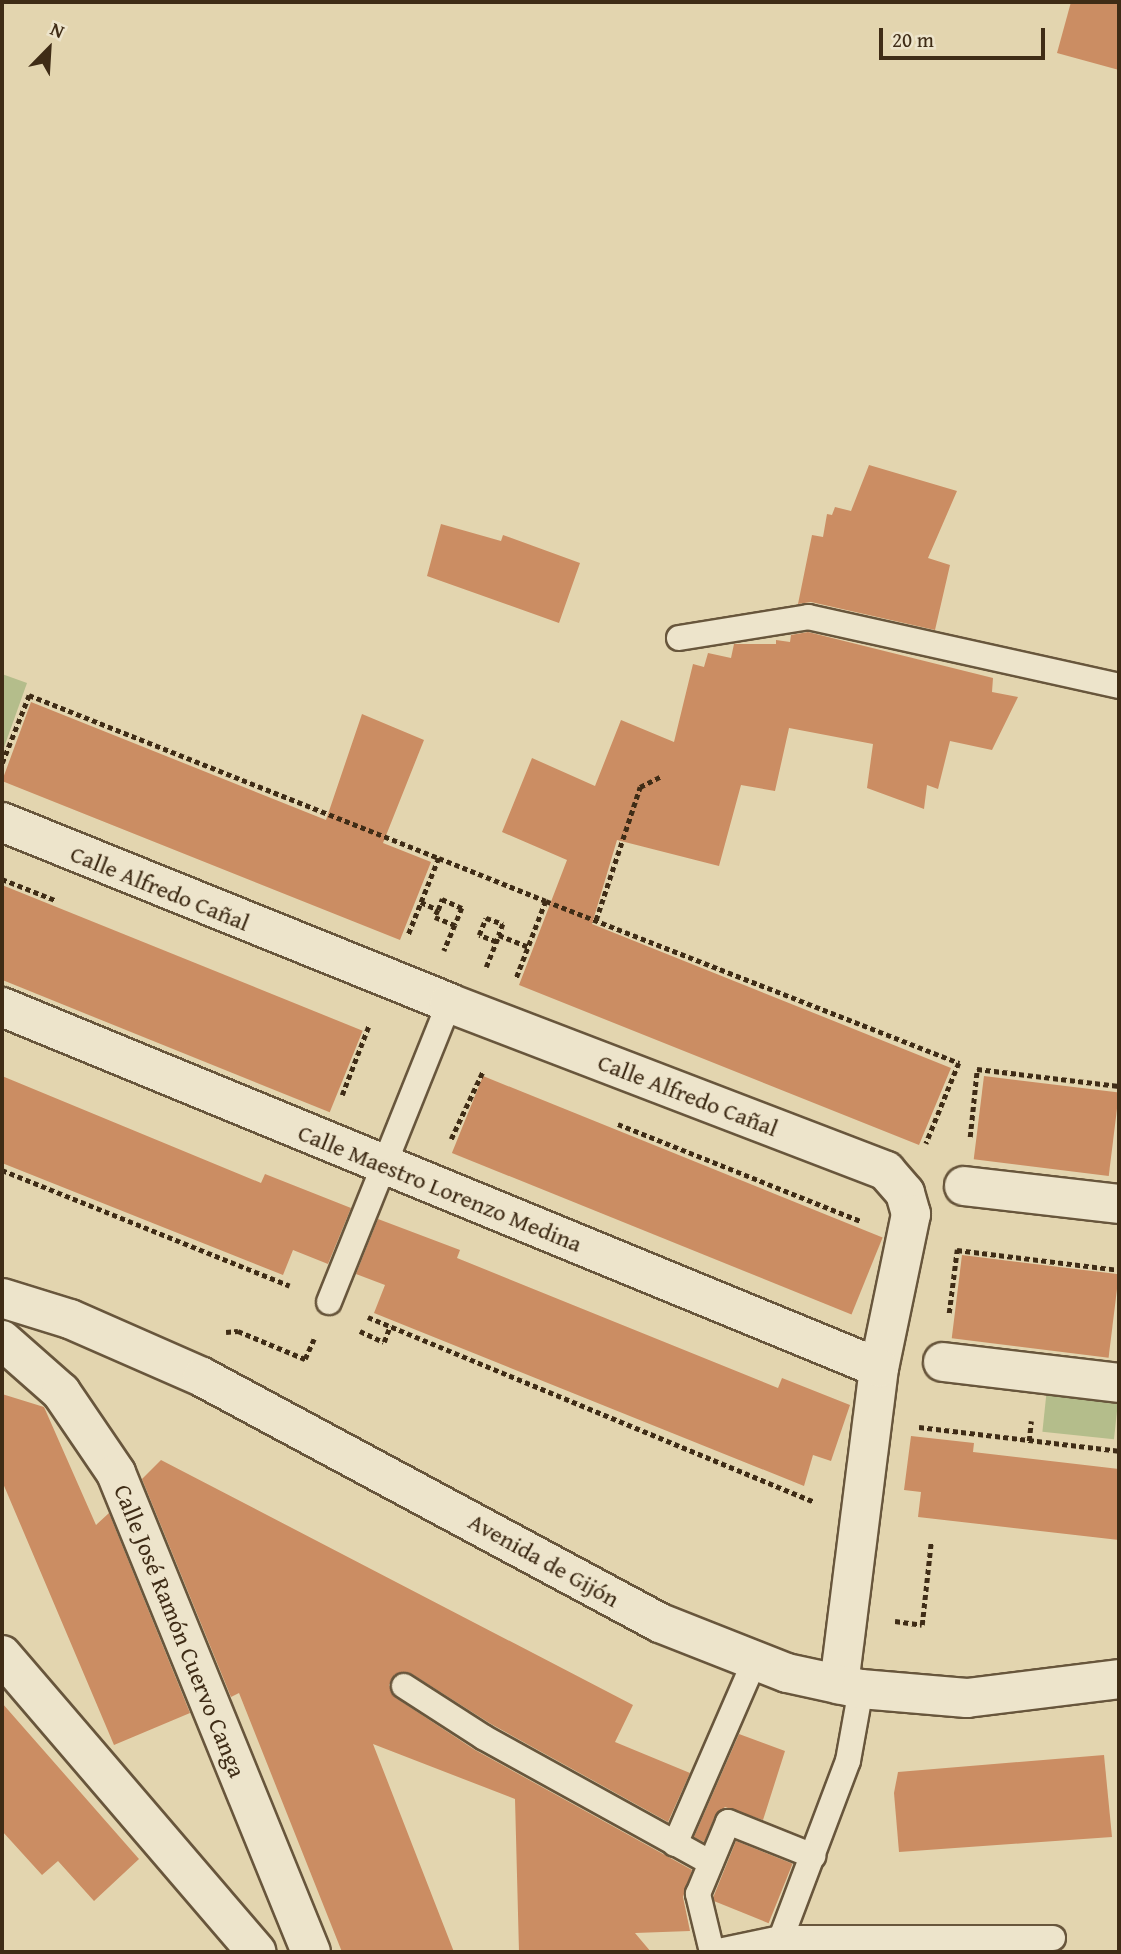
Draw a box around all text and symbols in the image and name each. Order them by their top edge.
north arrow [14,14,84,84]
text: N [46,14,69,45]
scale bar [883,14,1049,58]
text: 20 m [892,24,934,55]
street label: Calle Alfredo Cañal [66,839,254,937]
street label: Calle Alfredo Cañal [594,1047,782,1143]
street label: Calle Maestro Lorenzo Medina [294,1118,586,1258]
street label: Calle José Ramón Cuervo Canga [108,1480,252,1782]
street label: Avenida de Gijón [464,1507,624,1613]

